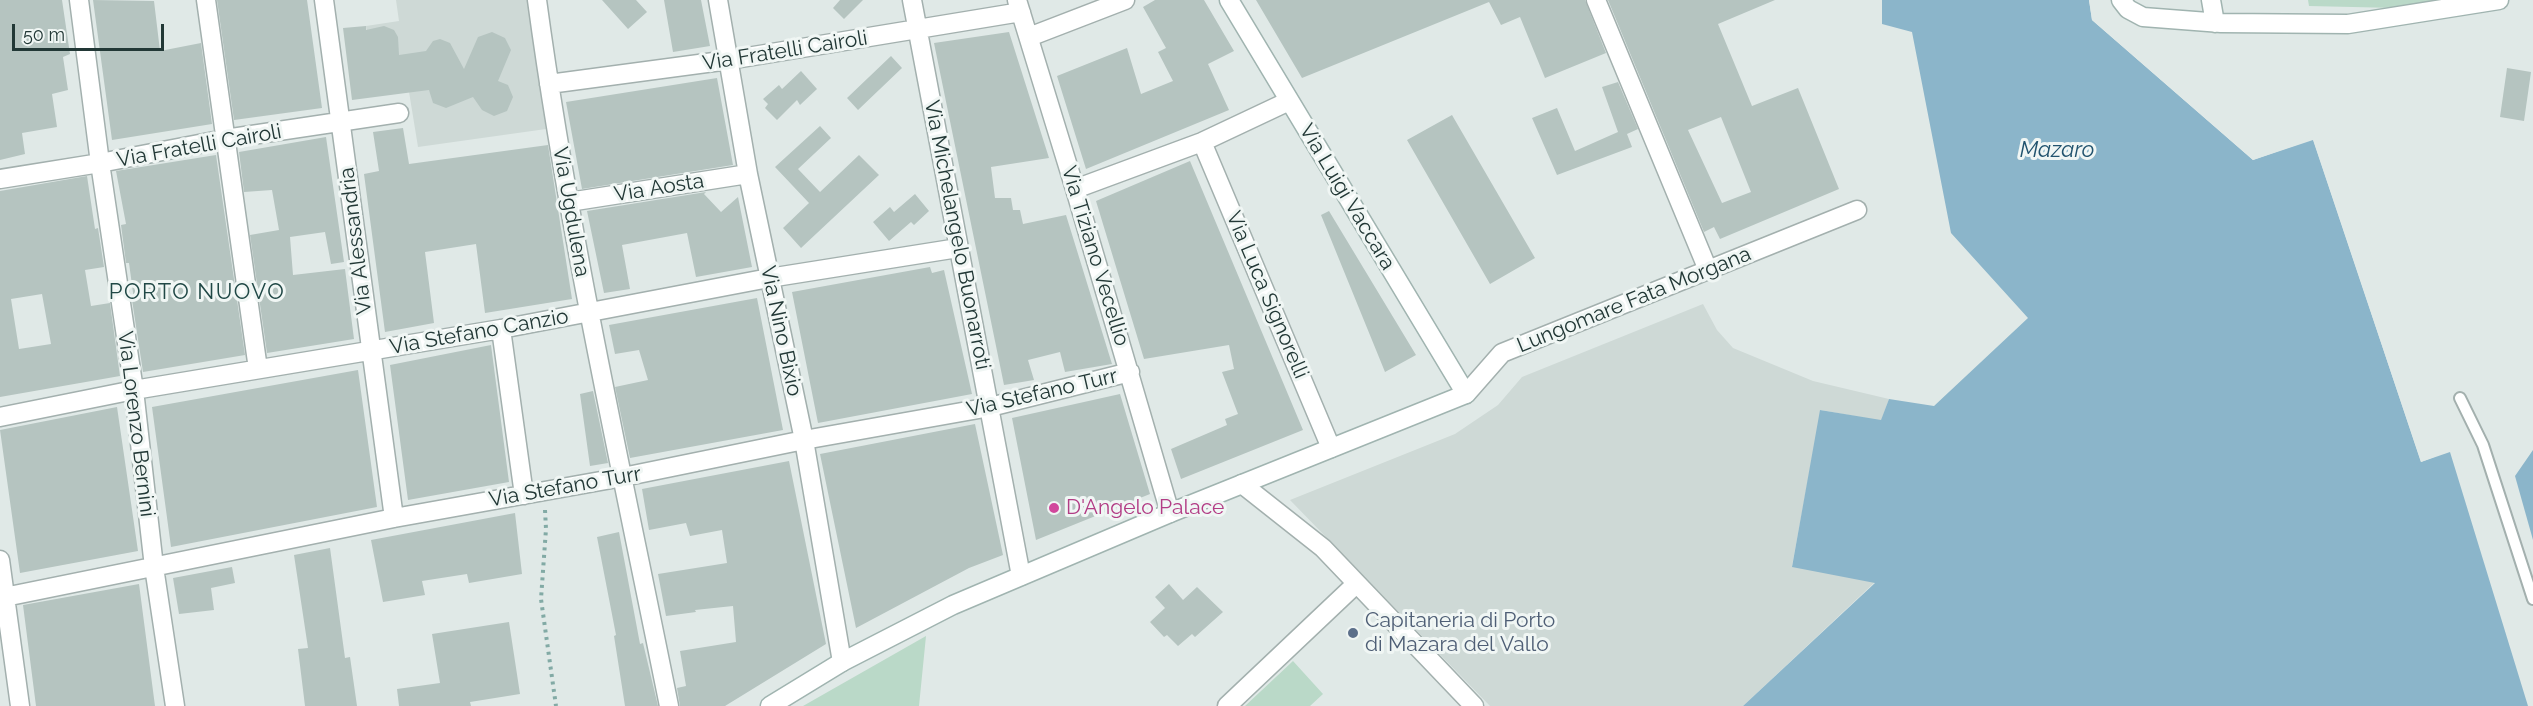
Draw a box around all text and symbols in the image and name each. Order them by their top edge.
scale bar [15,12,166,50]
text: 50 m [23,24,65,45]
street label: Via Fratelli Cairoli [701,26,869,76]
street label: Via Michelangelo Buonarroti [918,98,996,372]
street label: Via Fratelli Cairoli [115,119,283,173]
street label: Via Luigi Vaccara [1294,120,1400,274]
water label: Mazaro [2020,137,2094,163]
street label: Via Ugdulena [547,145,595,279]
street label: Via Tiziano Vecellio [1056,163,1134,349]
street label: Via Alessandria [334,166,378,316]
street label: Via Aosta [612,168,706,208]
street label: Via Luca Signorelli [1220,208,1314,382]
street label: Lungomare Fata Morgana [1513,241,1755,359]
street label: Via Nino Bixio [755,263,807,399]
district label: PORTO NUOVO [109,279,285,305]
street label: Via Stefano Canzio [388,304,570,360]
street label: Via Lorenzo Bernini [112,330,160,518]
street label: Via Stefano Turr [964,363,1120,423]
street label: Via Stefano Turr [487,461,643,513]
place label: D'Angelo Palace [1066,495,1224,521]
marker: D'Angelo Palace [1047,501,1061,515]
place label: Capitaneria di Porto di Mazara del Vallo [1365,608,1555,658]
marker: Capitaneria di Porto di Mazara del Vallo [1346,626,1360,640]

